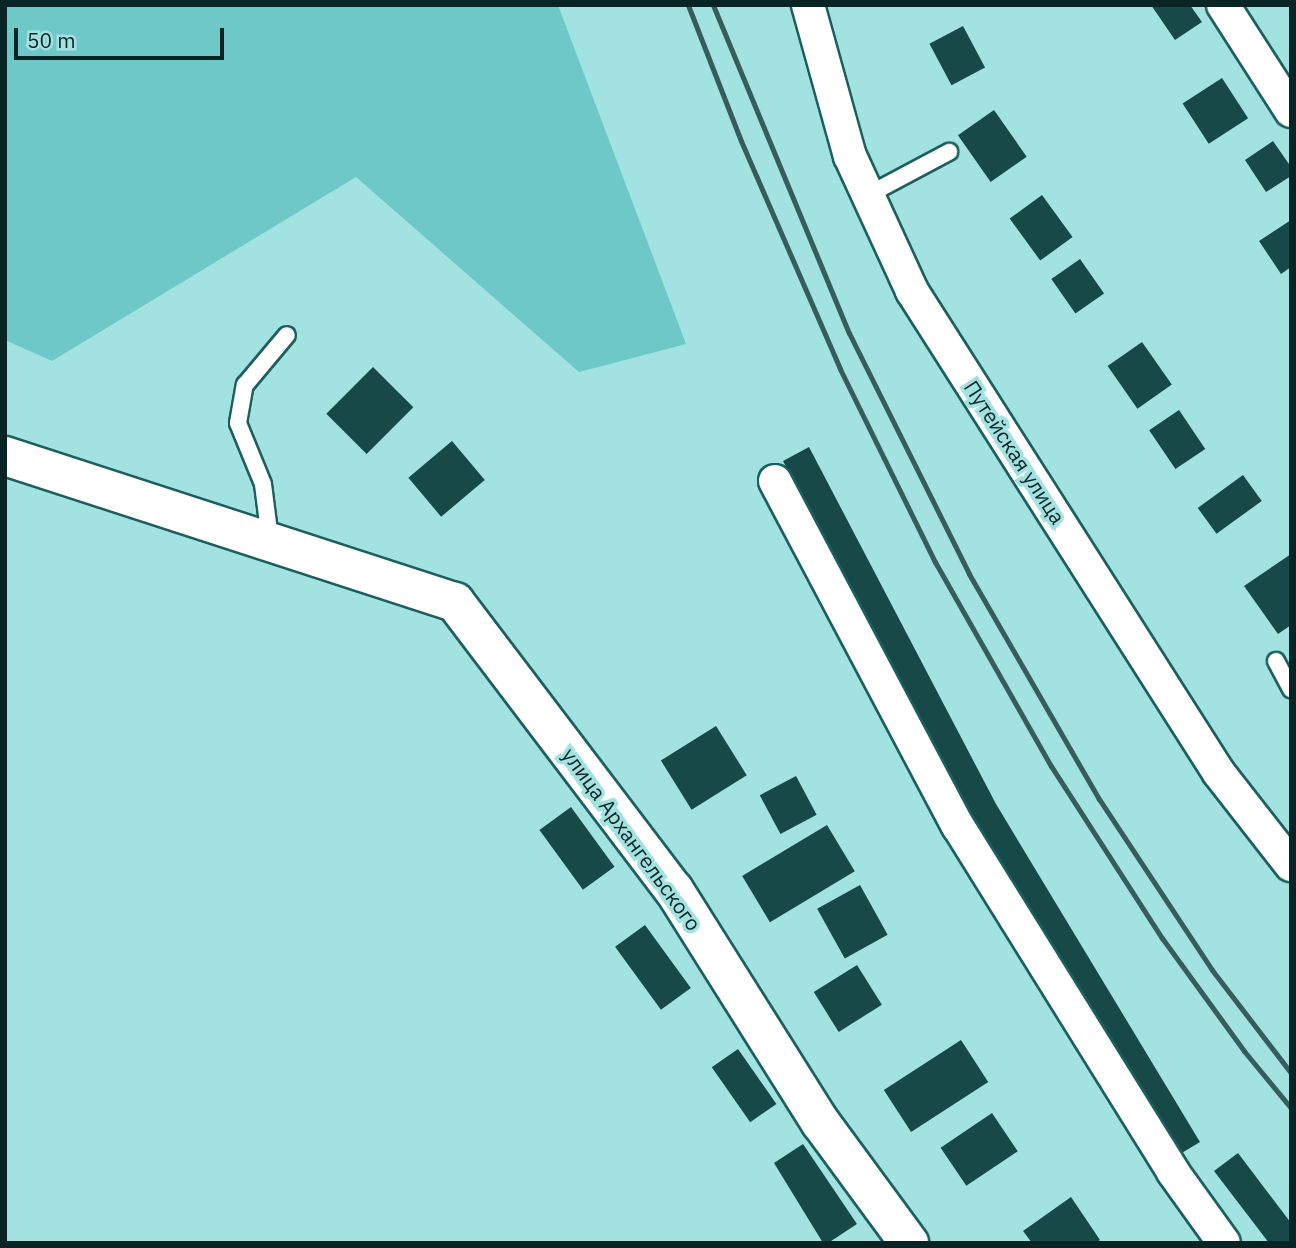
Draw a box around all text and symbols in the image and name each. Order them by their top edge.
scale bar [18,14,228,58]
text: 50 m [27,26,76,54]
street label: Путейская улица [959,375,1071,529]
street label: улица Архангельского [557,743,707,935]

